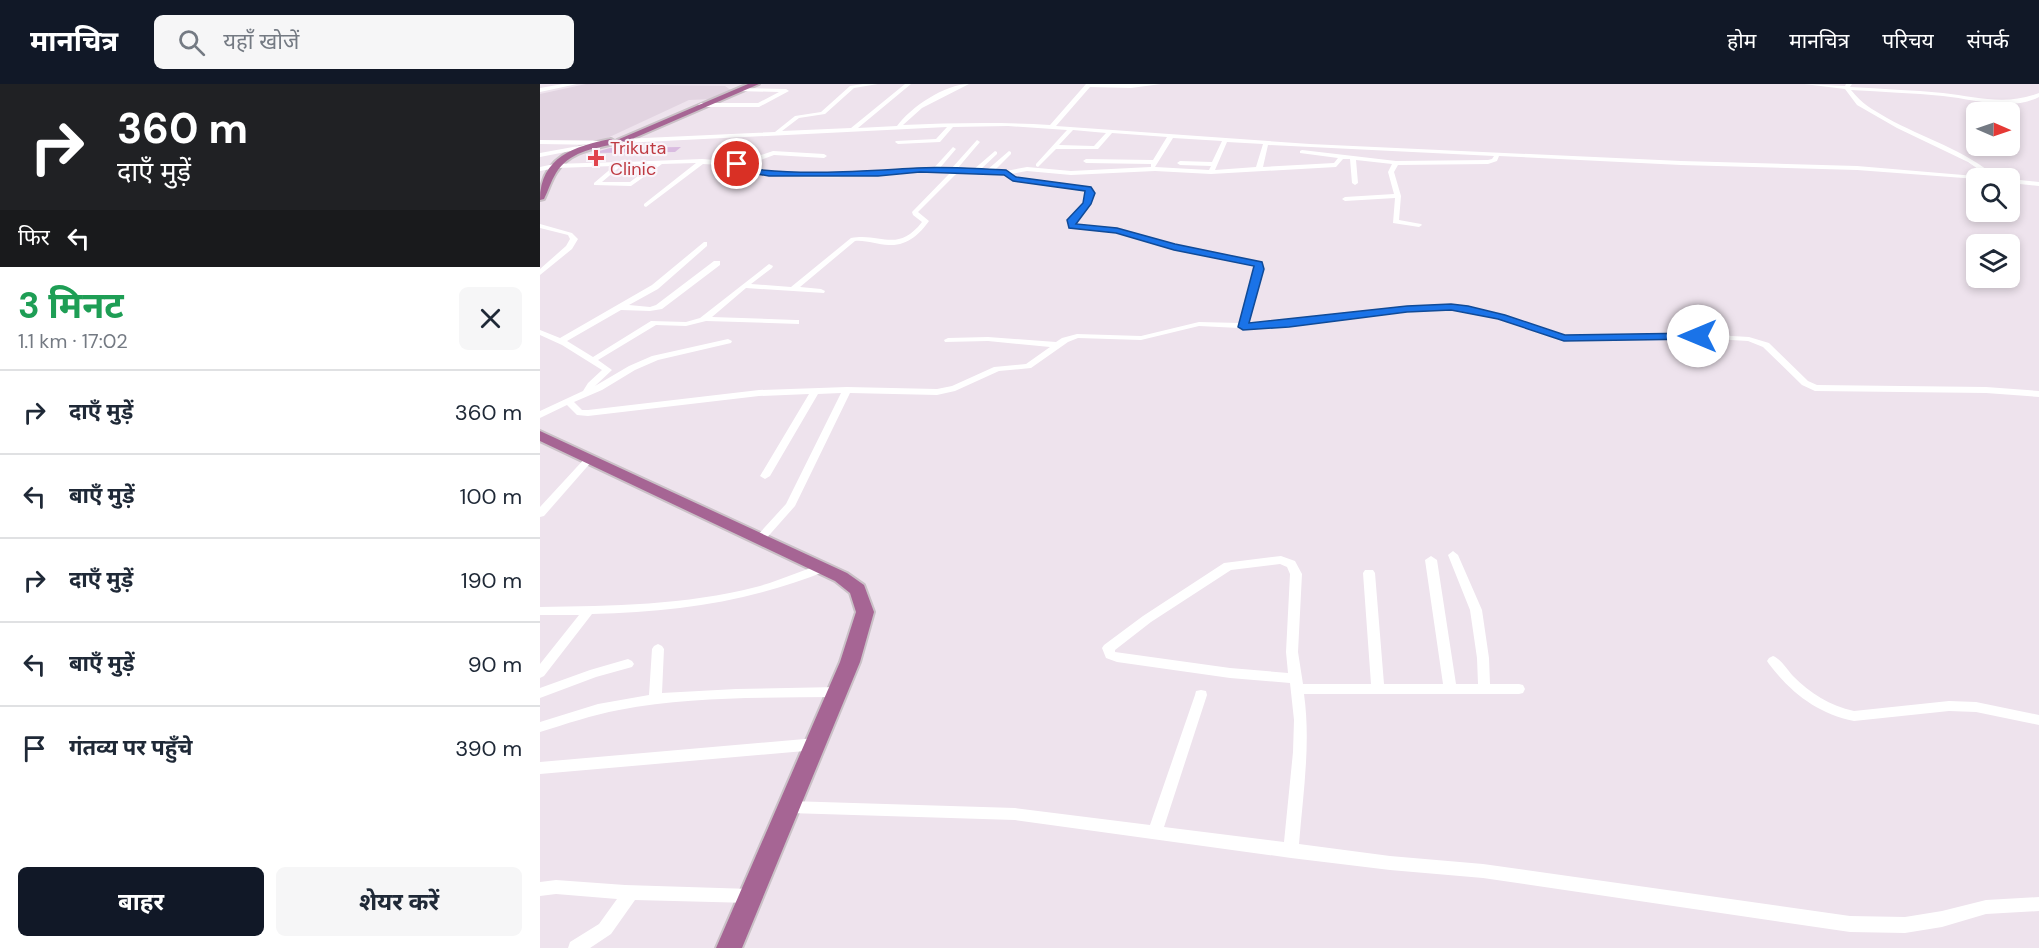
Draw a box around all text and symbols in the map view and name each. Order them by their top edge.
search box [154,15,574,69]
text: मानचित्र [30,23,118,60]
icon: search [175,26,208,59]
text: यहाँ खोजें [223,27,299,56]
text: होम [1727,27,1756,55]
text: मानचित्र [1789,27,1849,55]
text: परिचय [1882,27,1934,55]
text: संपर्क [1967,27,2009,55]
text: 360 m [117,101,248,156]
north arrow [1966,102,2020,156]
map controls [1966,102,2020,288]
icon: right [18,108,96,186]
place label: Trikuta Clinic [610,136,666,181]
pin [711,138,762,189]
icon: arrive [720,147,753,180]
marker: Trikuta Clinic [587,149,605,167]
text: दाएँ मुड़ें [117,154,191,189]
button: search [1966,168,2020,222]
icon: left [62,222,95,255]
text: फिर [18,223,50,252]
button: layers [1966,234,2020,288]
text: 3 मिनट [18,282,124,329]
button: close [459,287,522,350]
position arrow [1666,304,1730,368]
text: 1.1 km · 17:02 [18,328,128,354]
icon: right [18,396,51,429]
text: दाएँ मुड़ें [69,397,133,426]
text: 360 m [455,398,522,427]
icon: left [18,480,51,513]
text: बाएँ मुड़ें [69,481,135,510]
text: 100 m [460,482,522,511]
icon: right [18,564,51,597]
text: दाएँ मुड़ें [69,565,133,594]
text: 190 m [461,566,522,595]
icon: left [18,648,51,681]
text: बाएँ मुड़ें [69,649,135,678]
text: 90 m [468,650,522,679]
icon: arrive [18,732,51,765]
text: गंतव्य पर पहुँचे [69,733,192,762]
text: 390 m [455,734,522,763]
button: बाहर [18,867,264,936]
button: शेयर करें [276,867,522,936]

